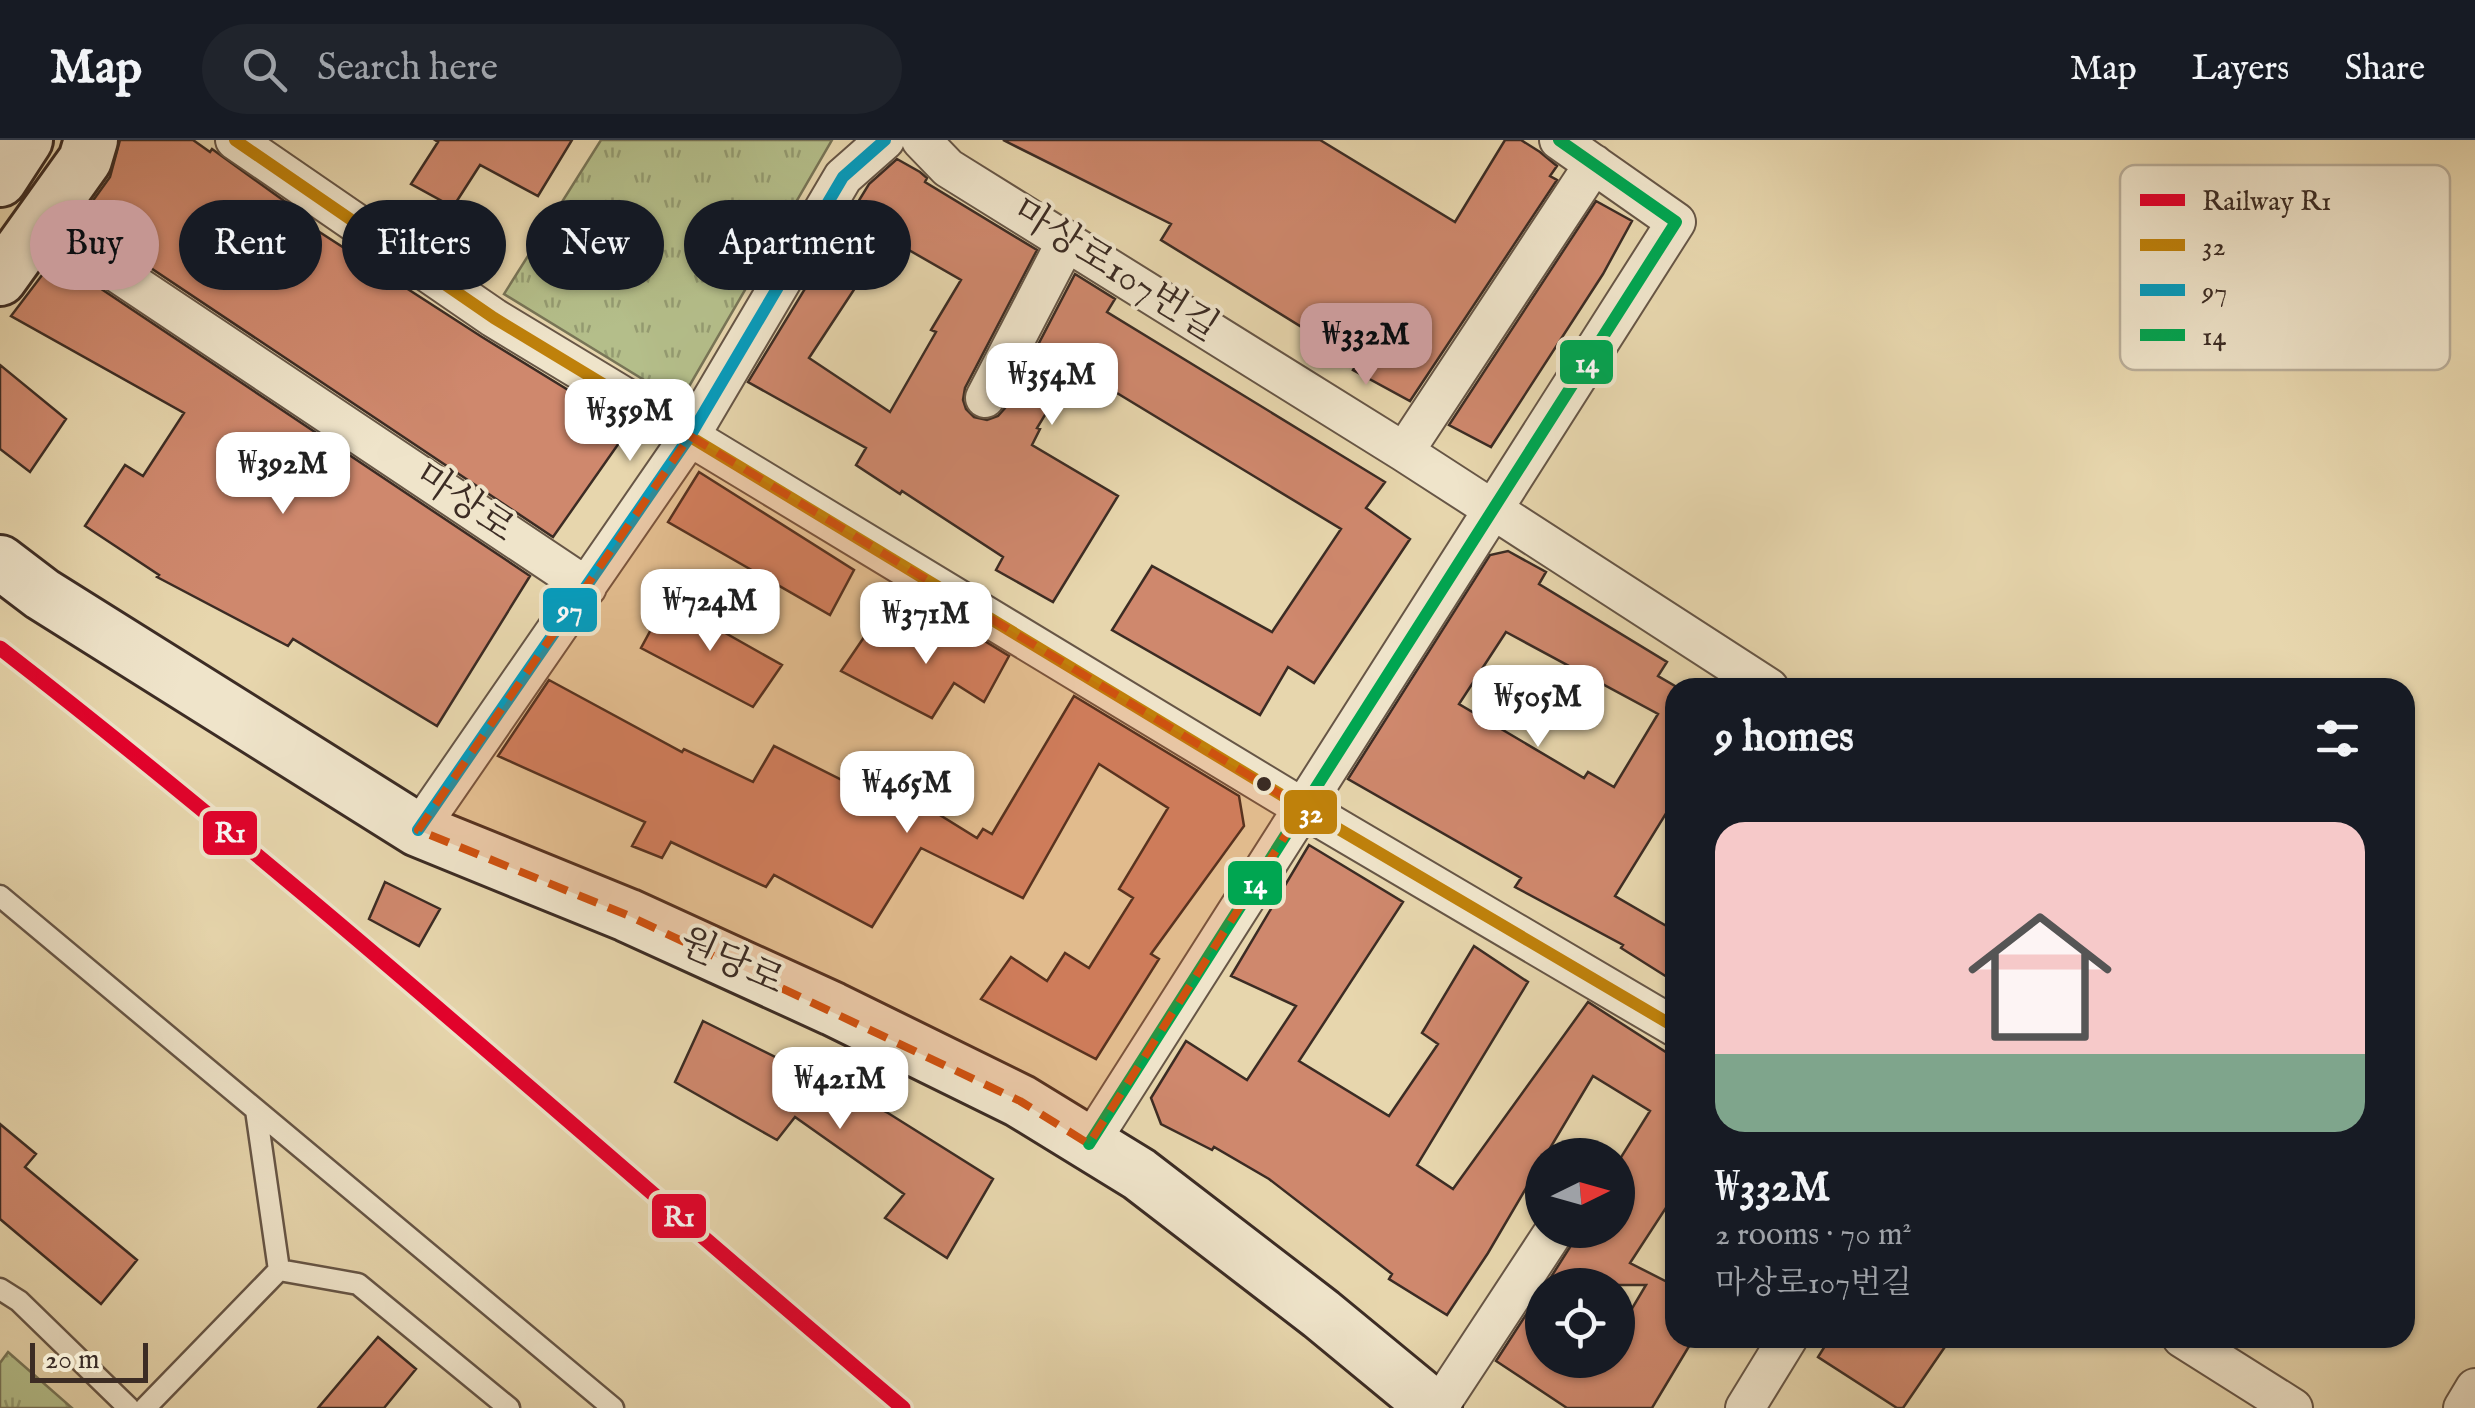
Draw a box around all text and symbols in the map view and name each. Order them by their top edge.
search box [202,24,902,114]
text: Map [50,39,142,99]
icon: search [237,42,292,97]
text: Search here [317,45,498,93]
text: Map [2070,47,2137,92]
text: Layers [2192,47,2289,92]
text: Share [2344,47,2425,92]
legend [2120,165,2450,370]
text: Railway R1 [2202,185,2332,220]
street label: 마상로107번길 [1003,189,1227,353]
chip: Buy [30,200,159,290]
chip: Rent [179,200,322,290]
chip: Filters [342,200,506,290]
chip: New [526,200,664,290]
chip: Apartment [684,200,911,290]
text: 32 [2202,230,2226,265]
text: 97 [2201,275,2227,310]
pin: ₩332M [1296,303,1436,388]
text: ₩332M [1322,315,1410,356]
text: 14 [2202,320,2226,355]
line badge: 14 [1558,338,1615,386]
pin: ₩354M [982,343,1122,428]
text: 14 [1575,347,1599,382]
text: ₩354M [1008,355,1096,396]
pin: ₩359M [560,379,700,464]
text: ₩359M [587,391,673,432]
pin: ₩392M [213,432,353,517]
text: ₩392M [238,444,328,485]
street label: 마상로 [405,453,523,555]
pin: ₩724M [640,569,780,654]
text: ₩724M [663,581,757,622]
pin: ₩371M [856,582,996,667]
line badge: 97 [541,586,599,634]
text: 97 [556,594,583,629]
text: ₩371M [882,594,970,635]
pin: ₩505M [1468,665,1608,750]
text: ₩505M [1494,677,1582,718]
icon: filters [2310,711,2365,766]
text: 9 homes [1715,712,1854,765]
pin: ₩465M [837,751,977,836]
text: ₩465M [862,763,952,804]
unlabelled marker [1254,774,1274,794]
line badge: 32 [1282,788,1339,836]
text: 32 [1299,797,1323,832]
line badge: R1 [201,809,259,857]
text: R1 [214,817,246,852]
line badge: 14 [1226,859,1284,907]
text: 14 [1243,868,1267,903]
icon: home [1950,887,2130,1067]
street label: 원당로 [671,919,791,1007]
pin: ₩421M [770,1047,910,1132]
text: ₩421M [794,1059,886,1100]
north arrow [1525,1138,1635,1248]
map controls [1525,1138,1635,1378]
text: ₩332M [1715,1162,1830,1215]
line badge: R1 [650,1192,708,1240]
text: R1 [663,1201,695,1236]
text: 2 rooms · 70 m² [1715,1215,1912,1256]
text: 마상로107번길 [1715,1264,1912,1305]
button: locate [1525,1268,1635,1378]
scale bar [30,1338,148,1382]
text: 20 m [45,1343,100,1378]

